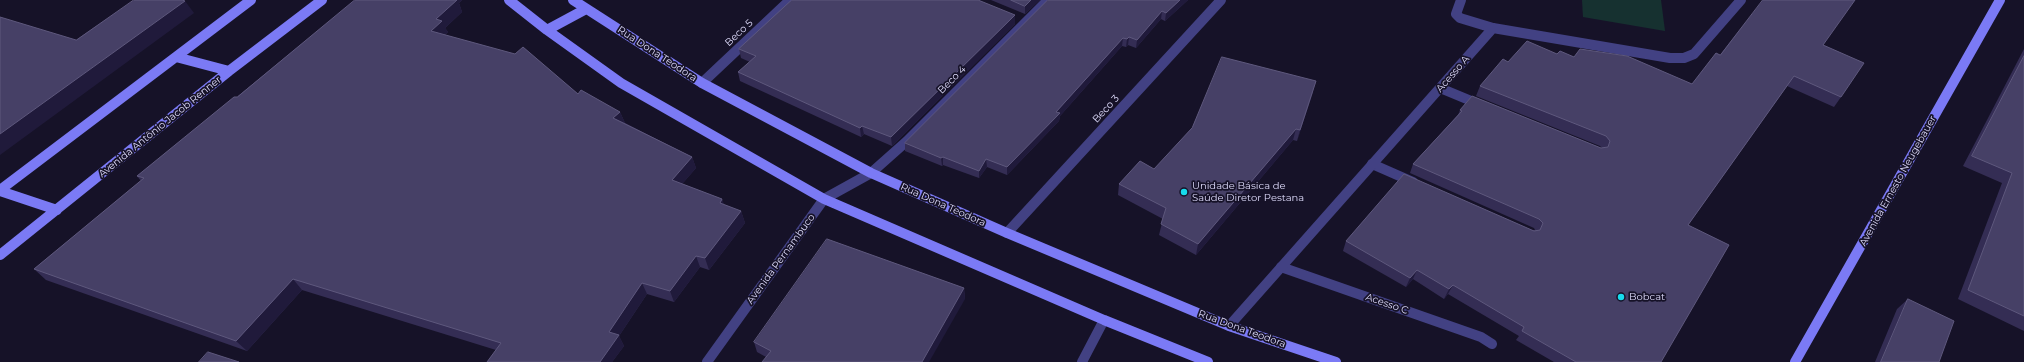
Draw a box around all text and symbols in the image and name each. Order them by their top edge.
street label: Beco 5 [723,17,755,49]
street label: Rua Dona Teodora [615,24,699,84]
street label: Acesso A [1434,53,1472,95]
street label: Beco 4 [936,64,968,96]
street label: Avenida Antônio Jacob Renner [96,74,224,180]
street label: Beco 3 [1090,93,1122,125]
street label: Avenida Ernesto Neugebauer [1857,114,1939,248]
place label: Unidade Básica de Saúde Diretor Pestana [1192,180,1304,204]
street label: Rua Dona Teodora [898,181,988,229]
marker: Unidade Básica de Saúde Diretor Pestana [1179,187,1189,197]
street label: Avenida Pernambuco [744,212,818,306]
street label: Acesso C [1364,291,1410,317]
place label: Bobcat [1629,291,1665,303]
marker: Bobcat [1616,292,1626,302]
street label: Rua Dona Teodora [1197,308,1287,350]

